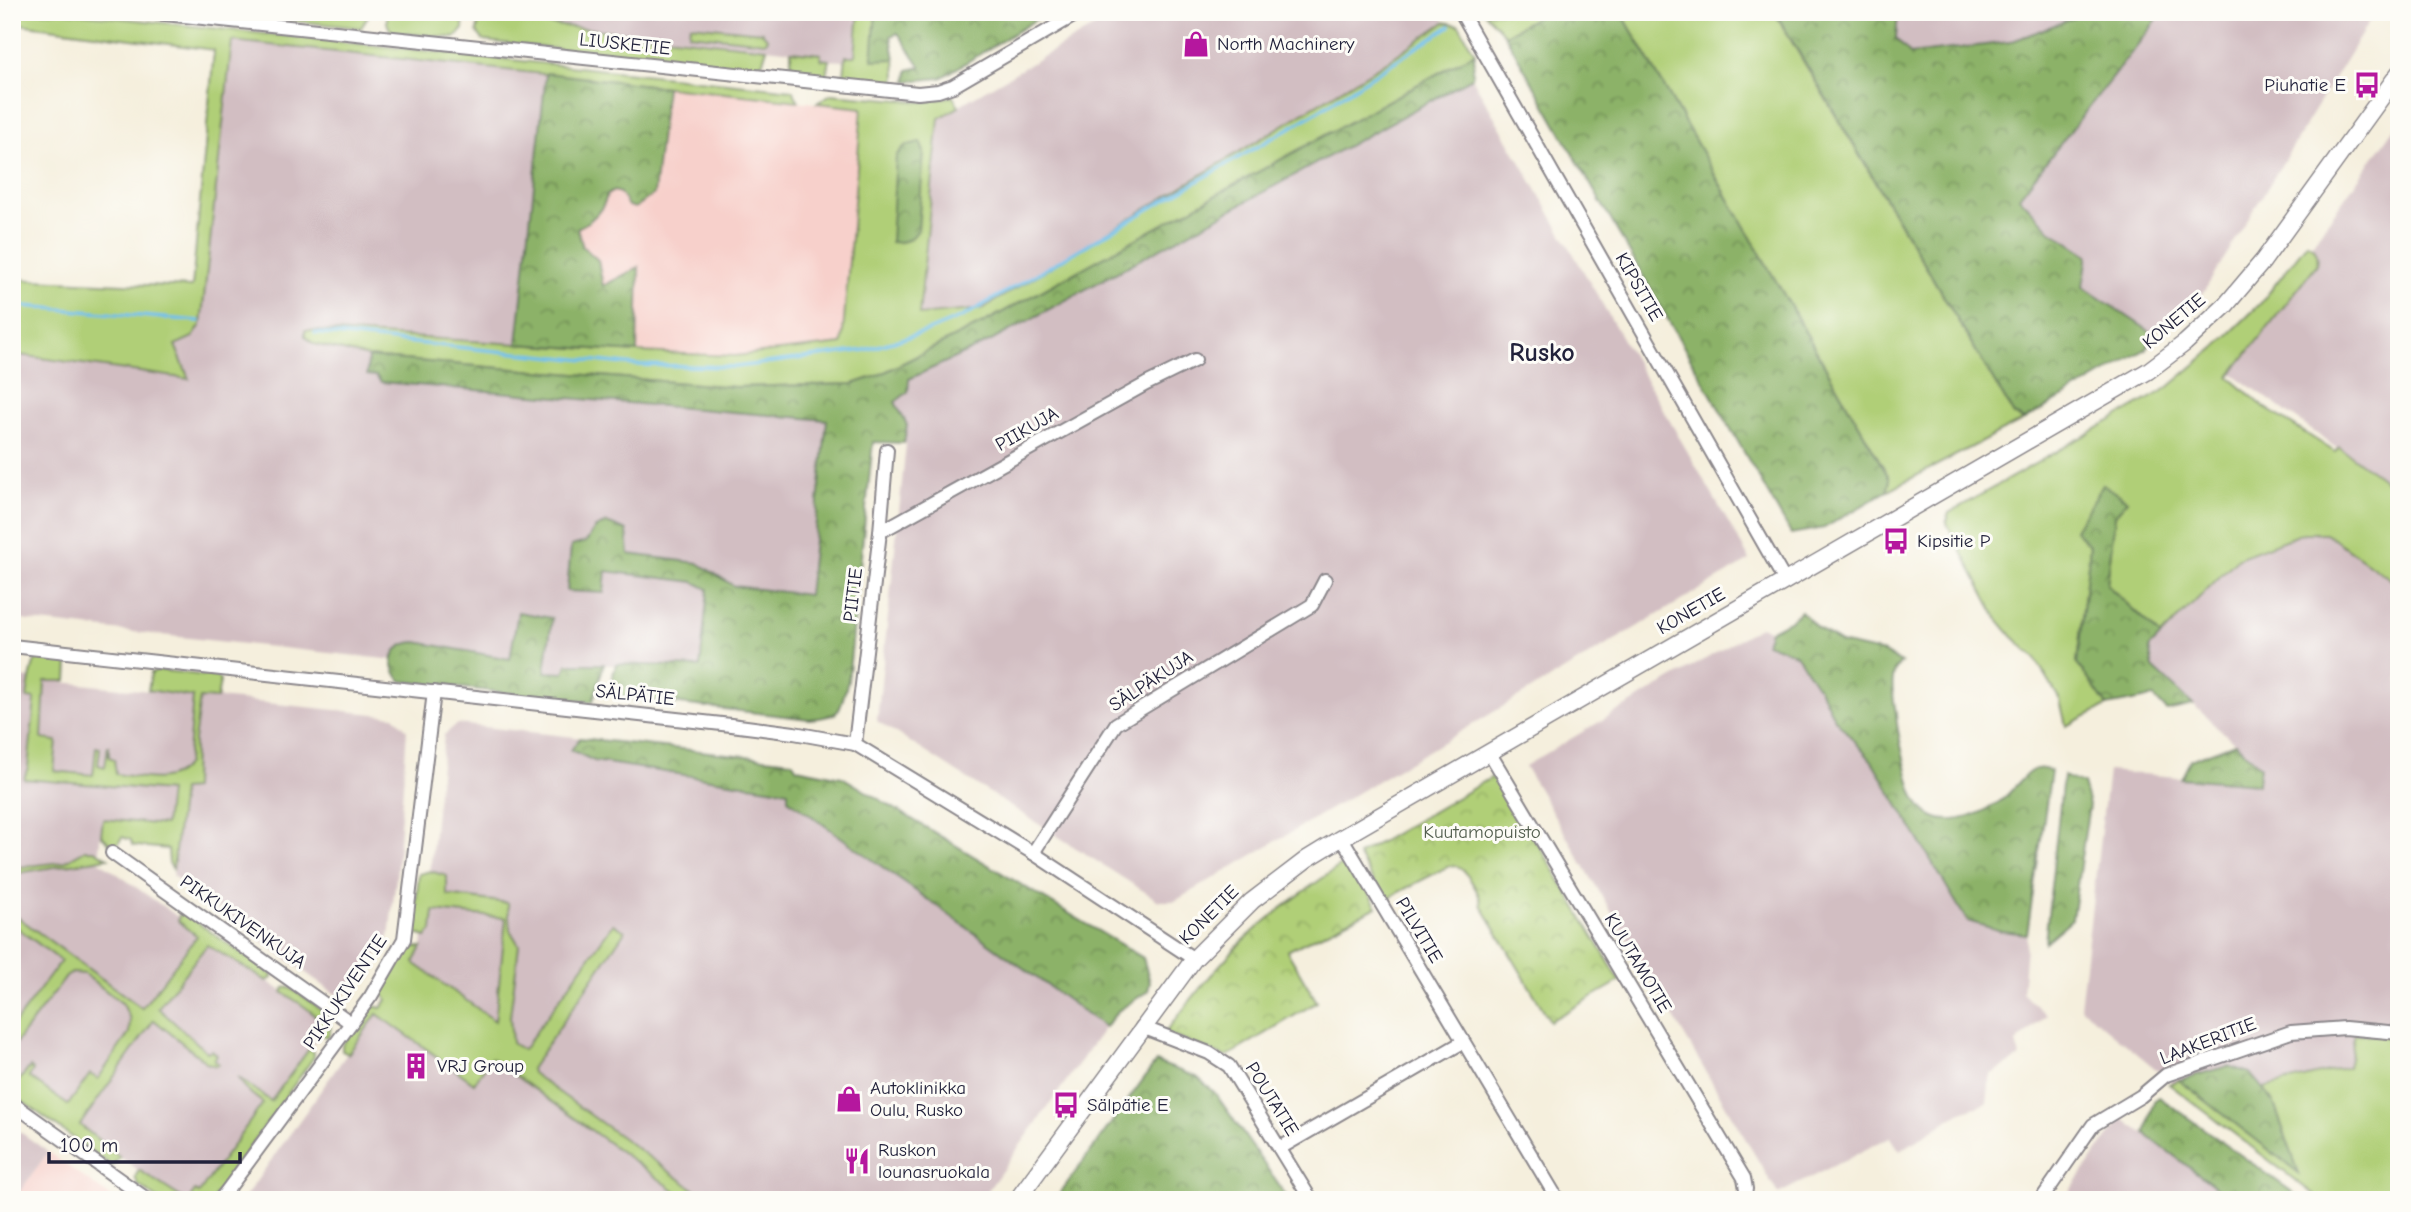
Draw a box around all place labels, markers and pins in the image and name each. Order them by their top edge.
shop icon: North Machinery [1181,29,1211,59]
place label: North Machinery [1217,33,1355,55]
bus stop icon: Piuhatie E [2352,70,2382,100]
place label: Piuhatie E [2264,74,2346,96]
bus stop icon: Kipsitie P [1881,526,1911,556]
place label: Kipsitie P [1917,530,1991,552]
building icon: VRJ Group [401,1051,431,1081]
place label: VRJ Group [437,1055,524,1077]
place label: Autoklinikka Oulu, Rusko [870,1077,966,1121]
shop icon: Autoklinikka Oulu, Rusko [834,1084,864,1114]
bus stop icon: Sälpätie E [1051,1090,1081,1120]
place label: Sälpätie E [1087,1094,1168,1116]
place label: Ruskon lounasruokala [878,1139,990,1183]
restaurant icon: Ruskon lounasruokala [842,1146,872,1176]

